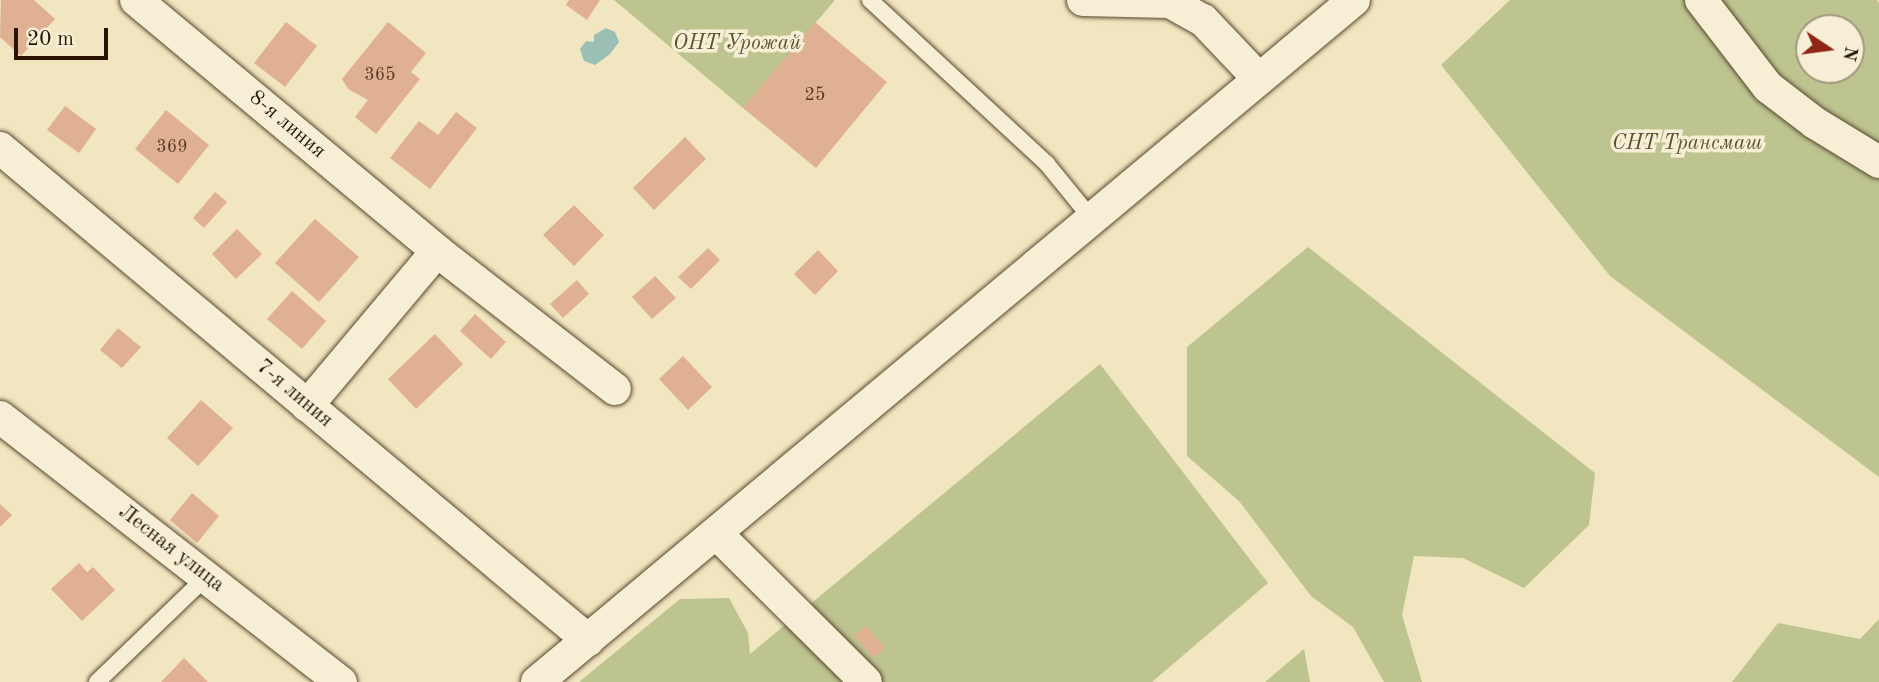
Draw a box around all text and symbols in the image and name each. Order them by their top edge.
scale bar [18,14,112,58]
north arrow [1795,14,1865,84]
text: 20 m [27,29,74,50]
park label: ОНТ Урожай [673,31,801,57]
text: N [1838,44,1860,63]
house number: 365 [364,64,396,86]
house number: 25 [805,84,825,106]
street label: 8-я линия [244,86,330,164]
park label: СНТ Трансмаш [1612,131,1762,157]
house number: 369 [156,136,188,158]
street label: 7-я линия [251,355,337,433]
street label: Лесная улица [113,500,229,598]

